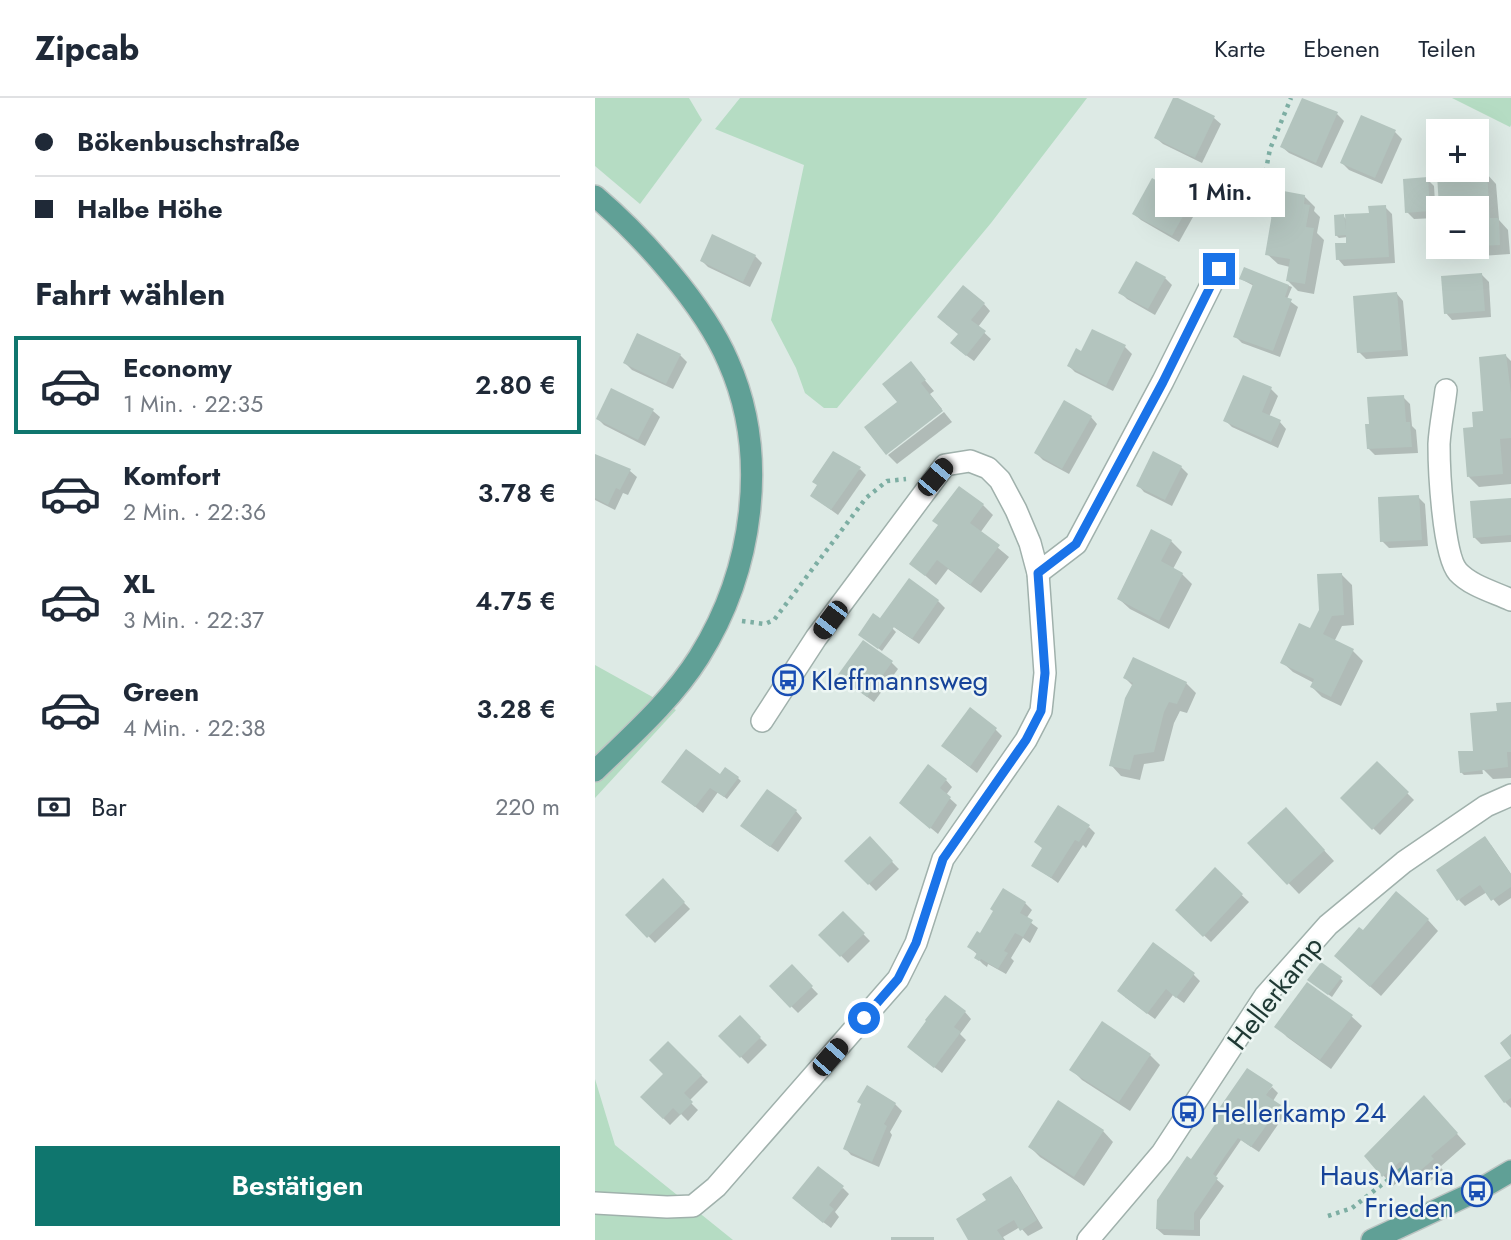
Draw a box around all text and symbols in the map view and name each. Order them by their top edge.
text: Zipcab [35,25,139,72]
text: Karte [1214,31,1265,66]
text: Ebenen [1303,31,1380,66]
text: Teilen [1418,31,1476,66]
map controls [1426,119,1489,259]
button: + [1426,119,1489,182]
text: Bökenbuschstraße [77,123,300,161]
callout: 1 Min. [1154,167,1284,216]
text: 1 Min. [1188,175,1252,209]
text: Halbe Höhe [77,190,223,228]
button: − [1426,196,1489,259]
route end [1203,253,1235,285]
text: Fahrt wählen [35,271,225,317]
text: Economy [123,349,232,387]
icon: car [39,354,102,417]
text: 2.80 € [475,366,556,404]
text: 1 Min. · 22:35 [123,387,263,421]
car [914,454,957,500]
text: Komfort [123,457,220,495]
icon: car [39,462,102,525]
text: 3.78 € [478,474,556,512]
text: 2 Min. · 22:36 [123,495,266,529]
text: XL [123,565,155,603]
icon: car [39,570,102,633]
text: 4.75 € [475,582,556,620]
car [809,597,852,643]
text: 3 Min. · 22:37 [123,603,264,637]
place label: Kleffmannsweg [811,660,989,701]
bus stop icon: Kleffmannsweg [771,663,805,697]
text: Green [123,673,199,711]
icon: car [39,678,102,741]
text: 3.28 € [476,690,556,728]
text: 4 Min. · 22:38 [123,711,266,745]
icon: cash [35,788,73,826]
text: Bar [91,788,127,826]
text: 220 m [495,790,560,824]
street label: Hellerkamp [1217,927,1333,1059]
route start [848,1002,880,1034]
car [809,1034,852,1080]
place label: Hellerkamp 24 [1211,1092,1387,1133]
bus stop icon: Hellerkamp 24 [1171,1095,1205,1129]
button: Bestätigen [35,1146,560,1226]
place label: Haus Maria Frieden [1320,1155,1454,1228]
bus stop icon: Haus Maria Frieden [1460,1174,1494,1208]

